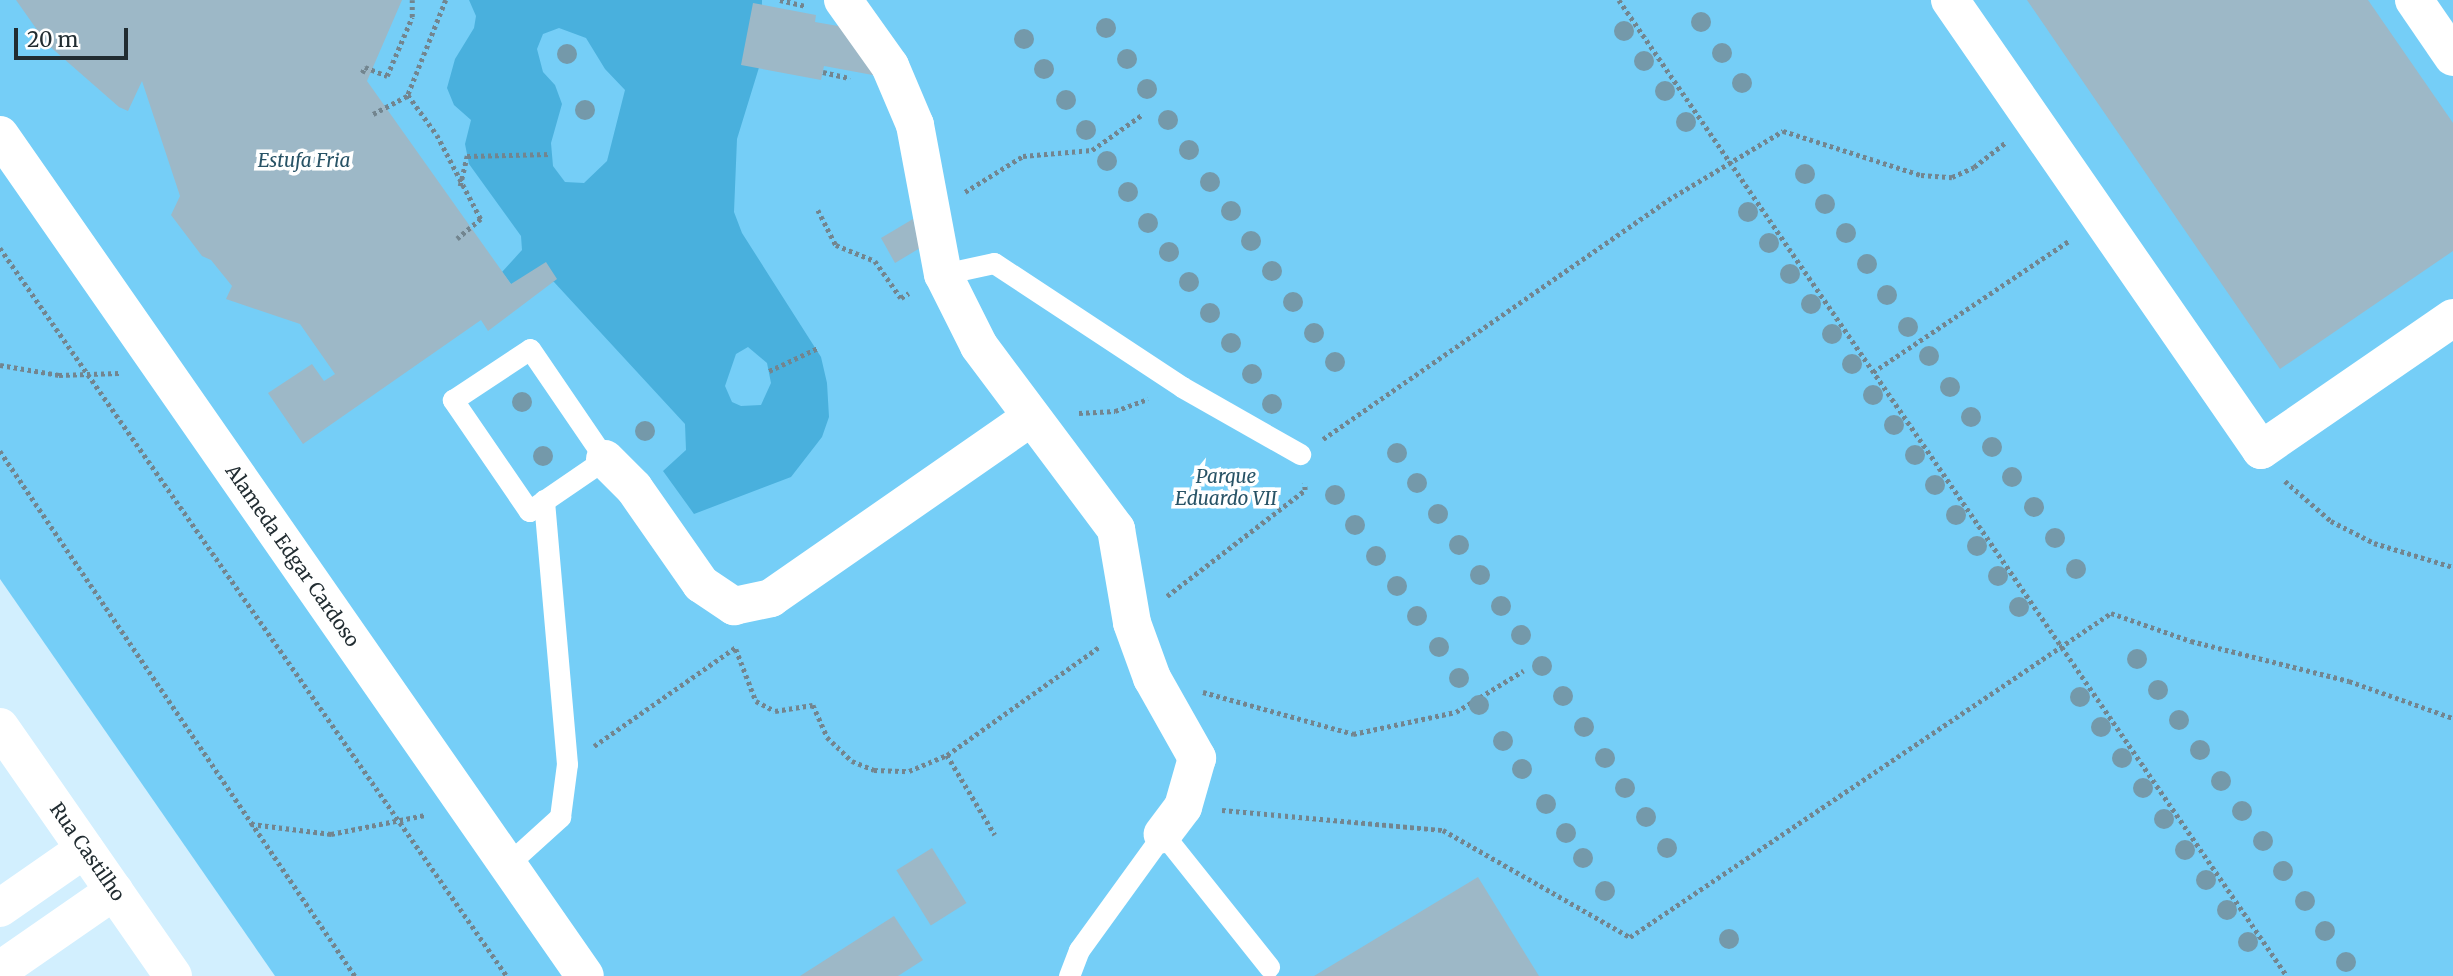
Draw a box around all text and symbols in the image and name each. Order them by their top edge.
scale bar [18,14,131,58]
text: 20 m [27,26,78,53]
park label: Estufa Fria [258,150,350,172]
street label: Alameda Edgar Cardoso [220,461,364,651]
park label: Parque Eduardo VII [1175,466,1277,510]
street label: Rua Castilho [45,798,129,906]

